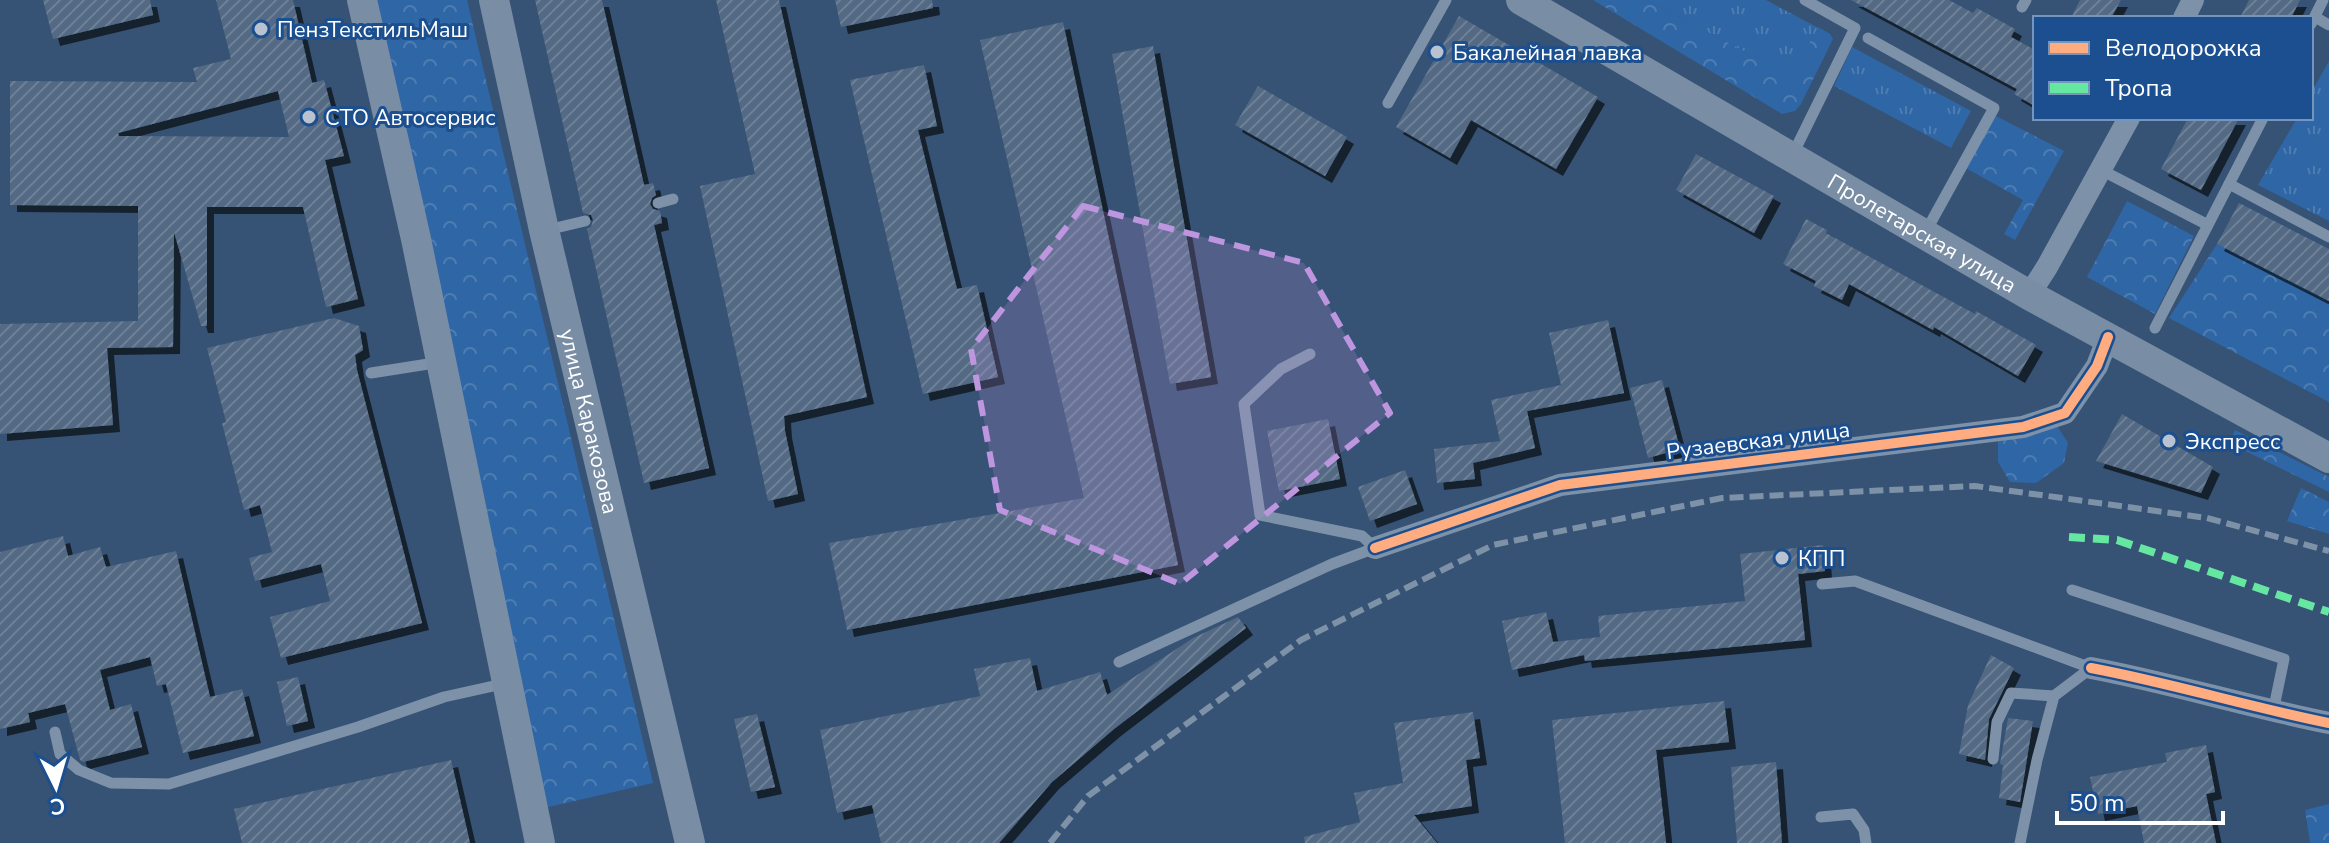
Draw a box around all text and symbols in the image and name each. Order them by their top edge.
place label: ПензТекстильМаш [277,15,468,45]
legend [2033,16,2313,120]
marker: ПензТекстильМаш [252,20,270,38]
text: Велодорожка [2105,32,2262,64]
place label: Бакалейная лавка [1453,38,1642,68]
marker: Бакалейная лавка [1428,43,1446,61]
text: Тропа [2105,72,2172,104]
place label: СТО Автосервис [325,103,496,133]
marker: СТО Автосервис [300,108,318,126]
street label: Пролетарская улица [1822,167,2022,301]
street label: улица Каракозова [552,326,625,517]
street label: Рузаевская улица [1665,415,1852,467]
place label: Экспресс [2185,427,2280,457]
marker: Экспресс [2160,432,2178,450]
place label: КПП [1798,544,1845,574]
marker: КПП [1773,549,1791,567]
north arrow [16,747,96,827]
scale bar [2057,775,2223,825]
text: 50 m [2069,787,2125,819]
text: С [49,790,66,822]

